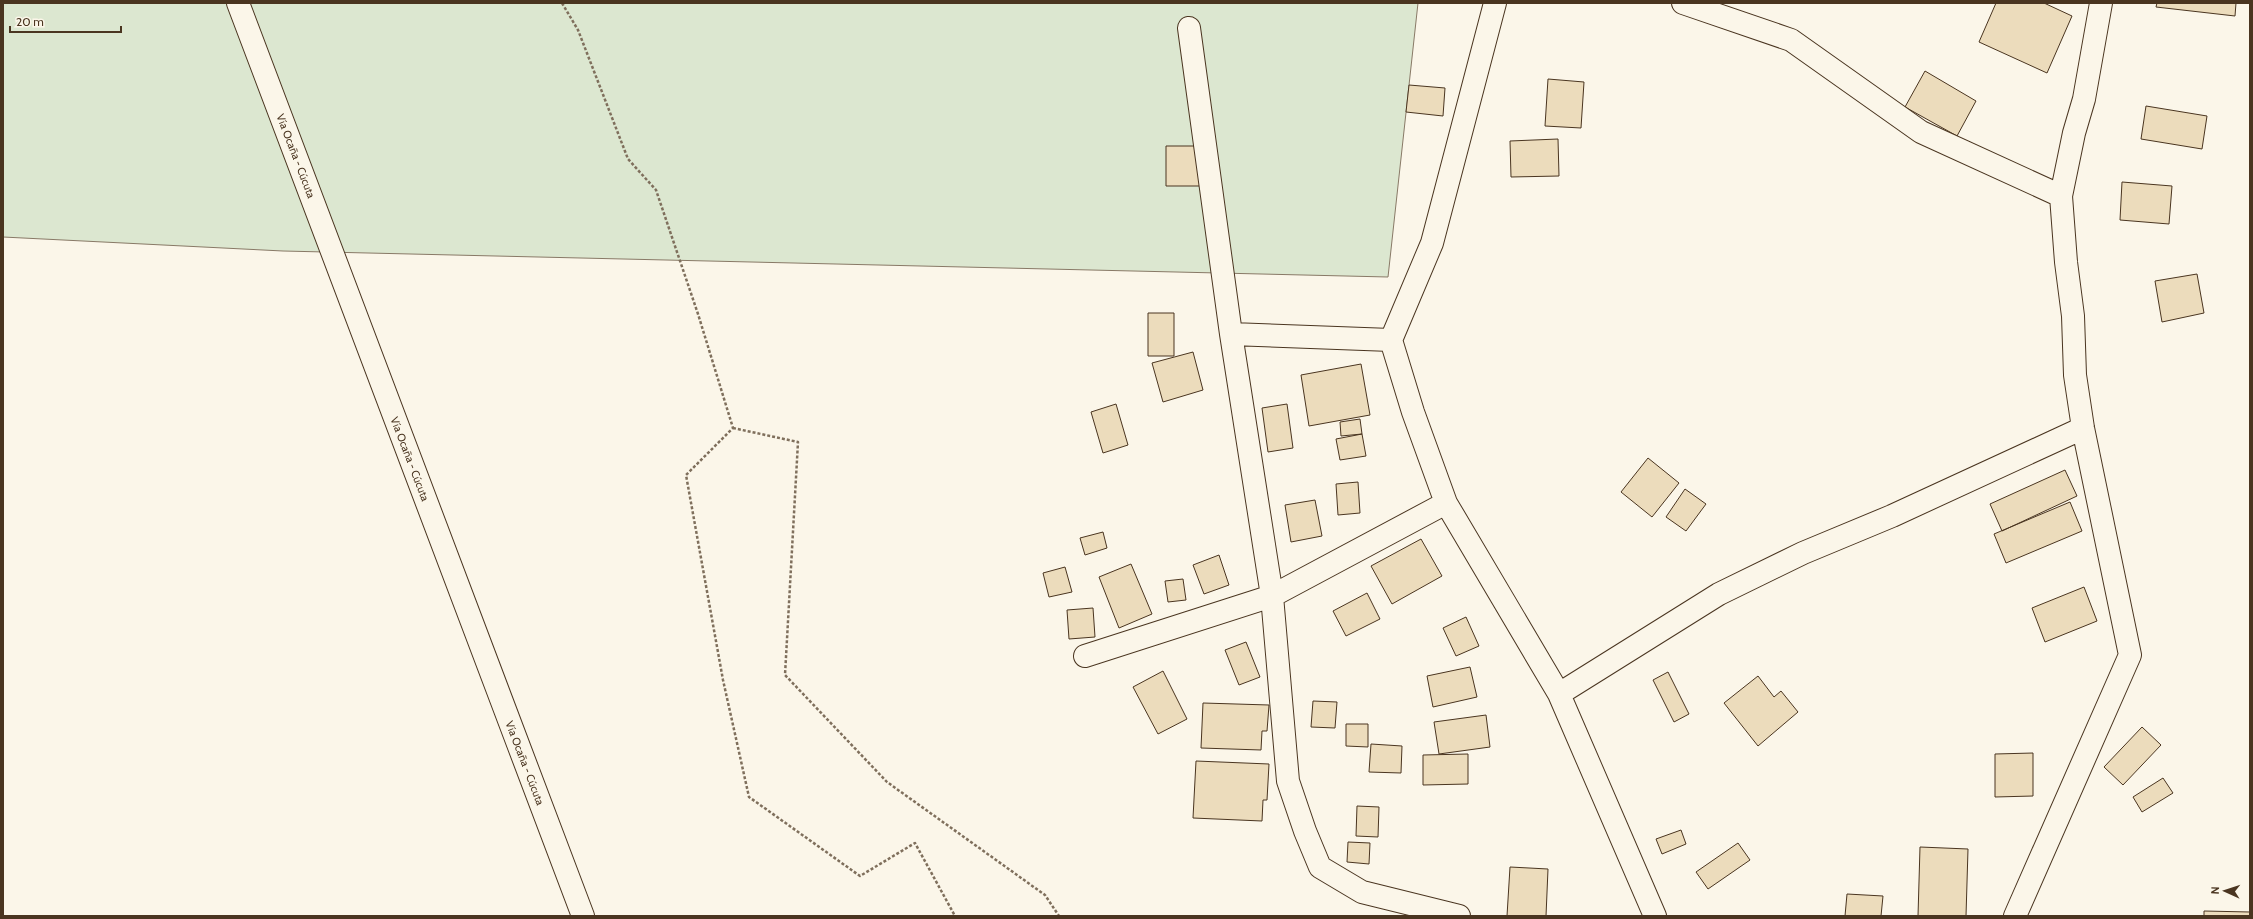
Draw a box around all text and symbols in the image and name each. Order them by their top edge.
scale bar [10,8,121,34]
text: 20 m [16,14,44,29]
street label: Vía Ocaña - Cúcuta [273,112,319,201]
street label: Vía Ocaña - Cúcuta [387,415,433,504]
street label: Vía Ocaña - Cúcuta [502,719,548,808]
north arrow [2205,871,2245,911]
text: N [2208,886,2222,895]

